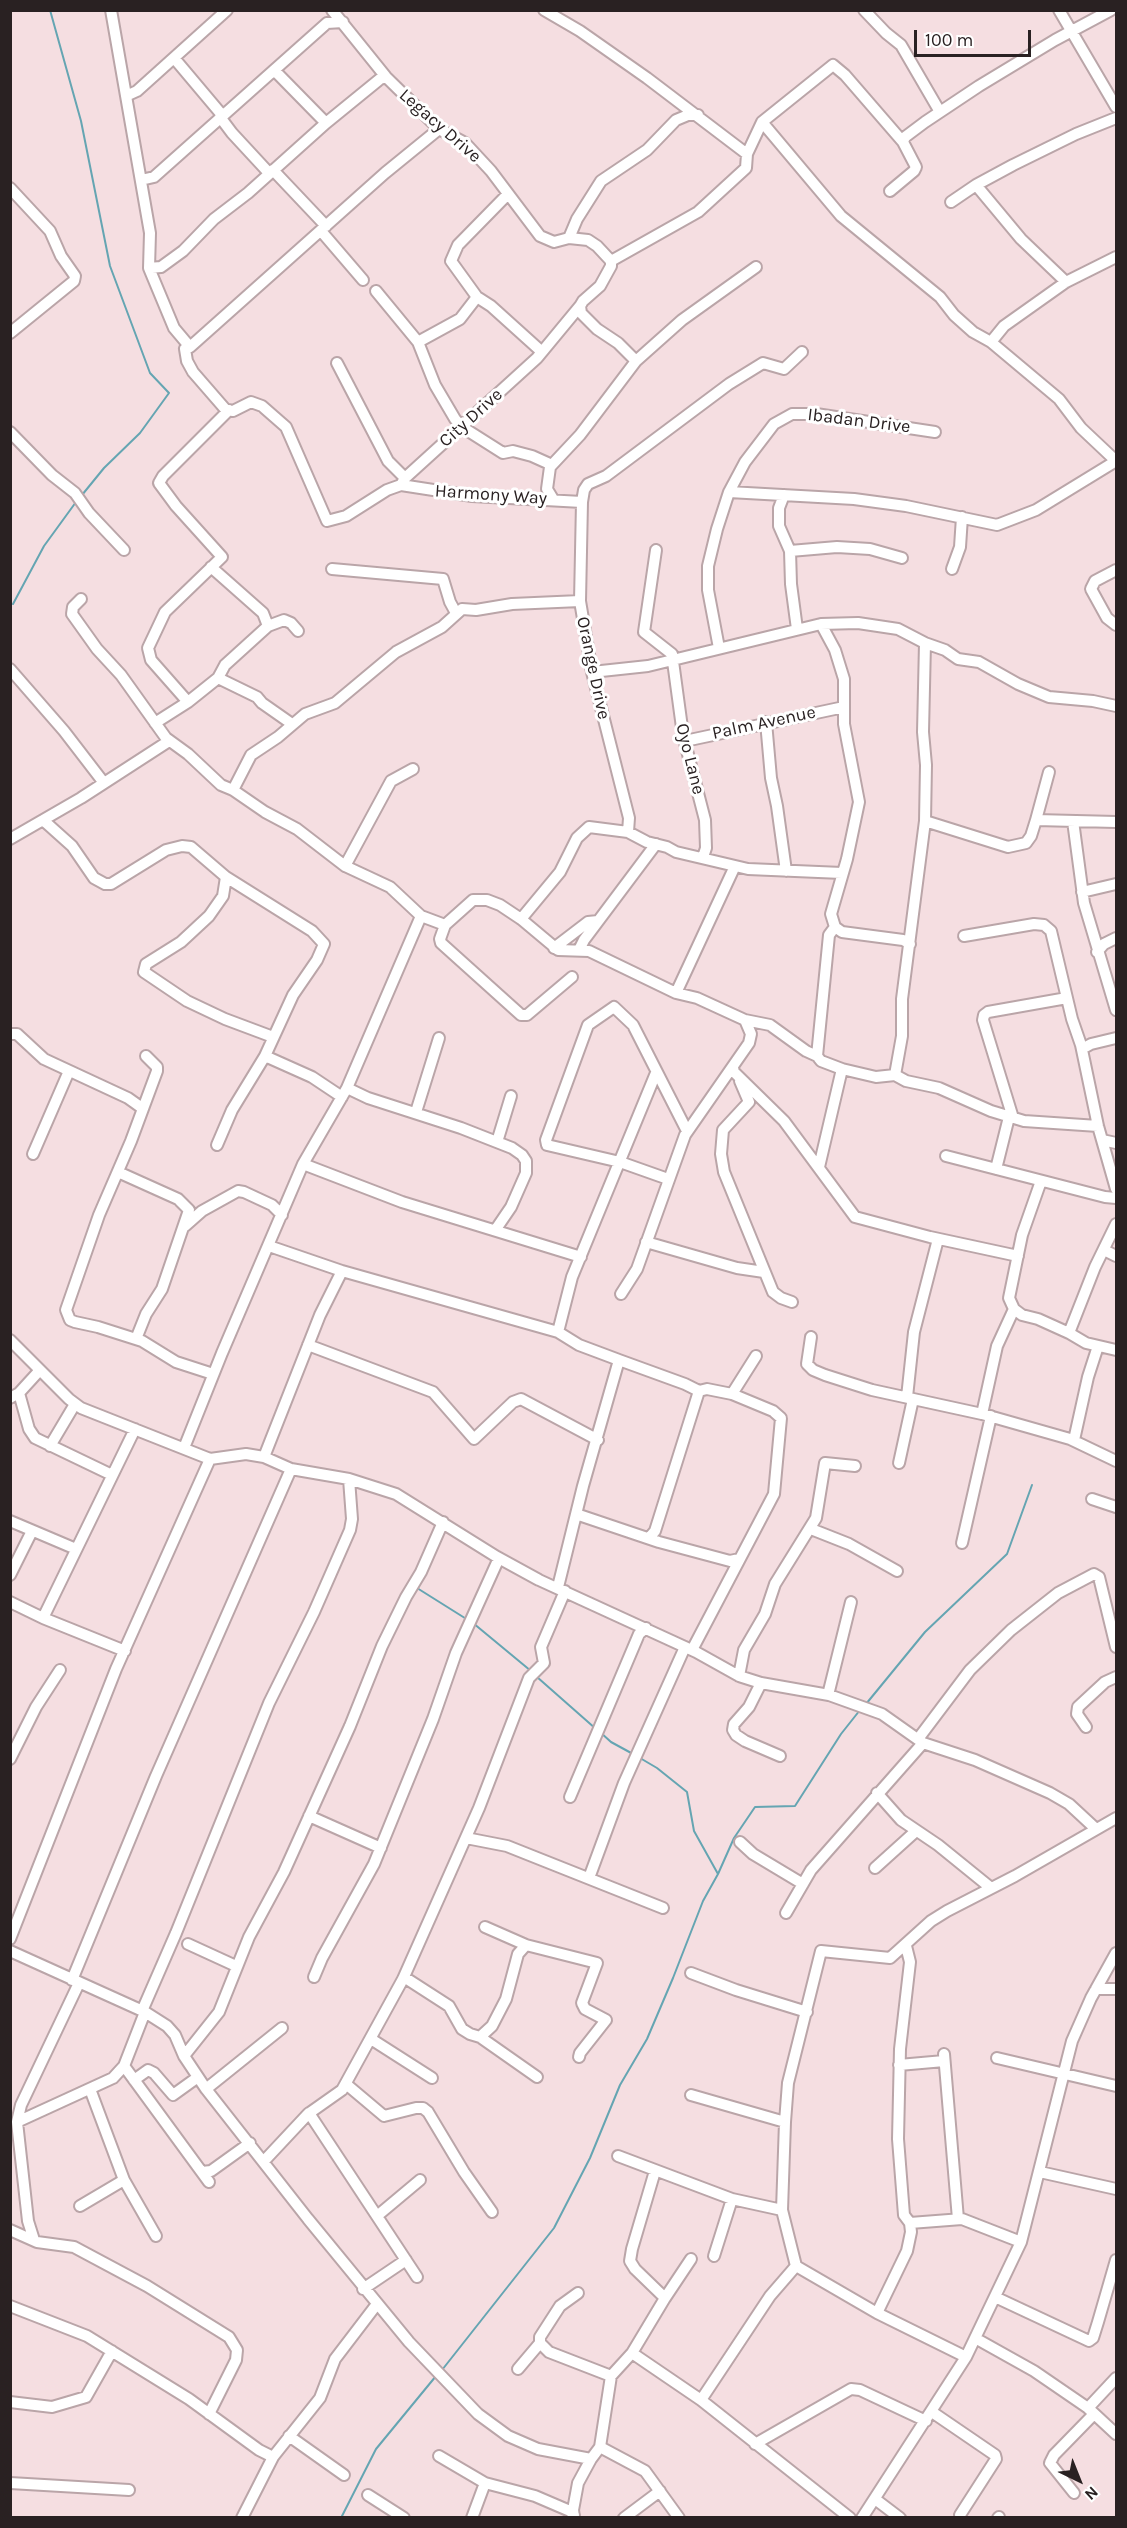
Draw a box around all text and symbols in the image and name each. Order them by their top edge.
scale bar [917,18,1034,56]
text: 100 m [925,29,973,51]
street label: Legacy Drive [395,84,485,168]
street label: City Drive [435,384,507,452]
street label: Ibadan Drive [806,404,912,438]
street label: Harmony Way [434,480,548,510]
street label: Orange Drive [572,615,614,721]
street label: Palm Avenue [710,701,818,745]
street label: Oyo Lane [671,721,709,797]
north arrow [1049,2450,1109,2510]
text: N [1081,2483,1102,2504]

